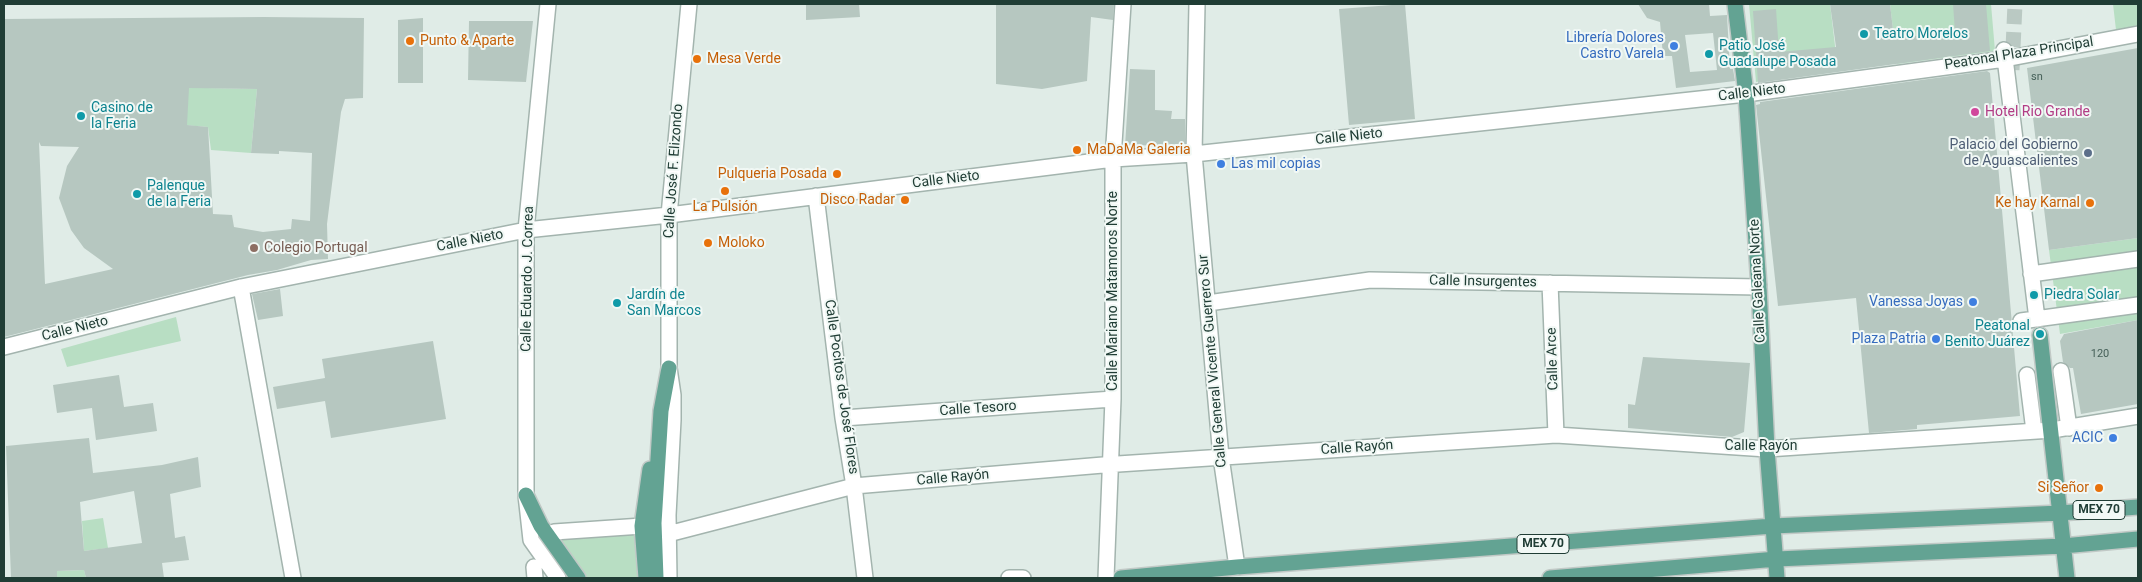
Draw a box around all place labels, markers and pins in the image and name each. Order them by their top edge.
place label: Teatro Morelos [1874,26,1968,42]
marker: Teatro Morelos [1858,28,1870,40]
place label: Librería Dolores Castro Varela [1566,30,1664,62]
place label: Punto & Aparte [420,33,514,49]
marker: Punto & Aparte [404,35,416,47]
place label: Patio José Guadalupe Posada [1719,38,1836,70]
marker: Librería Dolores Castro Varela [1668,40,1680,52]
marker: Patio José Guadalupe Posada [1703,48,1715,60]
place label: Mesa Verde [707,51,781,67]
marker: Mesa Verde [691,53,703,65]
place label: Casino de la Feria [91,100,153,132]
place label: Hotel Rio Grande [1985,104,2090,120]
marker: Hotel Rio Grande [1969,106,1981,118]
marker: Casino de la Feria [75,110,87,122]
place label: Palacio del Gobierno de Aguascalientes [1950,137,2078,170]
place label: MaDaMa Galeria [1087,142,1191,158]
marker: MaDaMa Galeria [1071,144,1083,156]
marker: Palacio del Gobierno de Aguascalientes [2082,147,2094,159]
place label: Las mil copias [1231,156,1321,172]
marker: Las mil copias [1215,158,1227,170]
place label: Pulqueria Posada [718,166,827,182]
marker: Pulqueria Posada [831,168,843,180]
place label: Palenque de la Feria [147,178,211,210]
marker: La Pulsión [719,185,731,197]
marker: Palenque de la Feria [131,188,143,200]
place label: Disco Radar [820,192,895,208]
marker: Disco Radar [899,194,911,206]
place label: Ke hay Karnal [1995,195,2080,211]
marker: Ke hay Karnal [2084,197,2096,209]
place label: La Pulsión [693,199,757,215]
place label: Moloko [718,235,765,251]
marker: Moloko [702,237,714,249]
place label: Colegio Portugal [264,240,368,256]
marker: Colegio Portugal [248,242,260,254]
place label: Jardín de San Marcos [627,287,701,320]
place label: Piedra Solar [2044,287,2119,303]
marker: Piedra Solar [2028,289,2040,301]
place label: Vanessa Joyas [1869,294,1963,310]
marker: Vanessa Joyas [1967,296,1979,308]
marker: Jardín de San Marcos [611,297,623,309]
place label: Peatonal Benito Juárez [1945,318,2030,351]
marker: Peatonal Benito Juárez [2034,328,2046,340]
place label: Plaza Patria [1851,331,1926,347]
marker: Plaza Patria [1930,333,1942,345]
place label: ACIC [2072,430,2103,446]
marker: ACIC [2107,432,2119,444]
place label: Si Señor [2038,480,2089,496]
marker: Si Señor [2093,482,2105,494]

